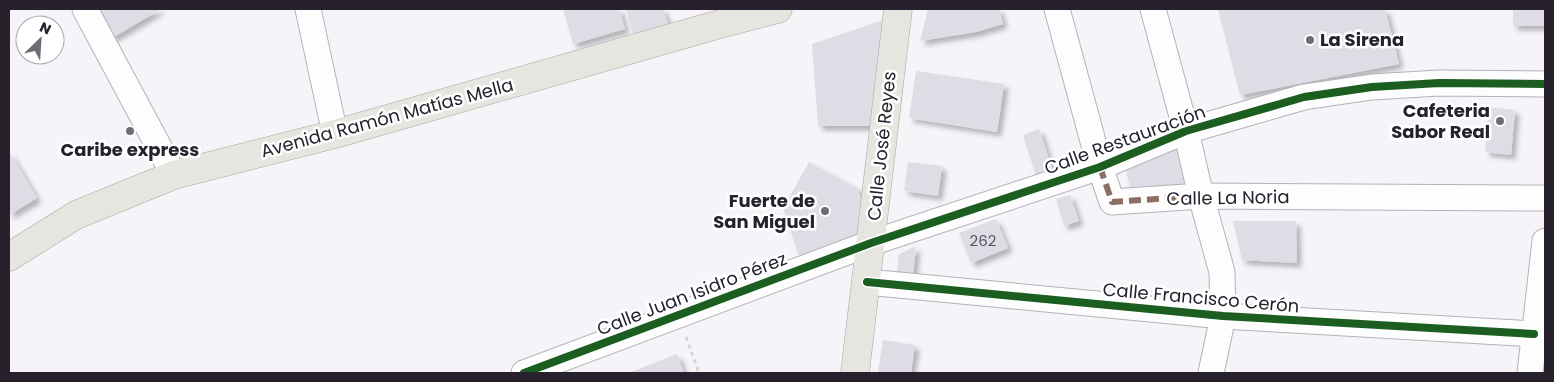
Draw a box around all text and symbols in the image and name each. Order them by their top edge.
north arrow [15,15,65,65]
text: N [36,17,54,40]
place label: La Sirena [1320,27,1404,52]
marker: La Sirena [1304,34,1316,46]
street label: Calle José Reyes [861,70,902,222]
street label: Avenida Ramón Matías Mella [258,72,516,163]
place label: Cafeteria Sabor Real [1391,98,1490,144]
street label: Calle Restauración [1041,99,1209,180]
marker: Cafeteria Sabor Real [1494,115,1506,127]
marker: Caribe express [124,125,136,137]
place label: Caribe express [61,137,199,162]
street label: Calle La Noria [1166,184,1290,211]
place label: Fuerte de San Miguel [713,188,815,234]
marker: Fuerte de San Miguel [819,205,831,217]
house number: 262 [970,230,996,251]
street label: Calle Juan Isidro Pérez [593,246,790,341]
street label: Calle Francisco Cerón [1102,276,1300,319]

